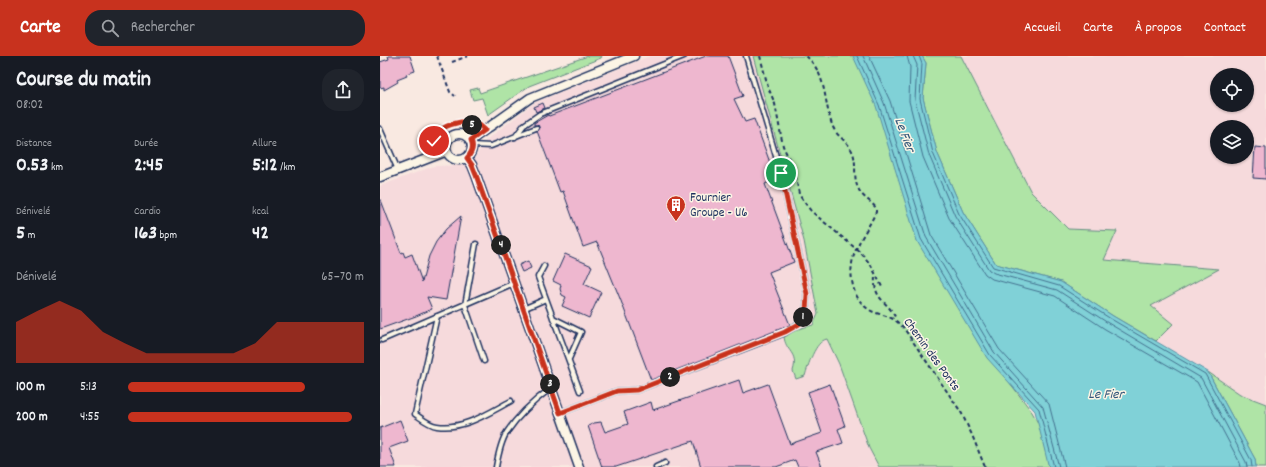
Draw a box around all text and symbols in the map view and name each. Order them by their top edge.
search box [85,10,365,46]
text: Carte [20,15,61,42]
icon: search [99,17,121,39]
text: Rechercher [131,17,195,39]
text: Accueil [1024,18,1061,38]
text: Carte [1083,18,1113,38]
text: À propos [1135,18,1182,38]
text: Contact [1204,18,1246,38]
text: Course du matin [16,65,151,96]
map controls [1210,68,1254,164]
button: locate [1210,68,1254,112]
button: share [322,69,364,111]
text: 08:02 [16,96,43,115]
pin: 5 [462,115,482,135]
water label: Le Fier [888,115,920,157]
text: 5 [469,117,475,133]
button: layers [1210,120,1254,164]
pin [417,124,451,158]
icon: check [423,130,445,152]
text: Distance [16,136,52,152]
text: Durée [134,136,158,152]
text: Allure [252,136,277,152]
text: 0.53 [16,152,48,180]
text: 2:45 [134,152,164,180]
text: 5:12 [252,152,278,180]
pin [764,156,798,190]
text: km [48,160,63,176]
text: /km [278,160,295,176]
icon: arrive [770,162,792,184]
place label: Fournier Groupe - U6 [690,189,748,223]
building icon: Fournier Groupe - U6 [665,194,687,222]
text: Dénivelé [16,204,50,220]
text: Cardio [134,204,161,220]
text: kcal [252,204,269,220]
text: 5 [16,220,25,248]
text: 163 [134,220,157,248]
text: 42 [252,220,269,248]
text: m [25,228,35,244]
text: bpm [157,228,177,244]
pin: 4 [491,235,511,255]
text: 4 [499,237,503,253]
text: Dénivelé [16,268,57,287]
text: 65–70 m [321,268,364,287]
pin: 1 [793,307,813,327]
text: 1 [802,309,804,325]
street label: Chemin des Ponts [898,314,964,396]
pin: 2 [660,367,680,387]
text: 2 [668,369,672,385]
pin: 3 [540,374,560,394]
text: 3 [548,376,552,392]
text: 100 m [16,378,45,397]
text: 5:13 [80,378,97,397]
water label: Le Fier [1088,385,1125,405]
text: 200 m [16,408,48,427]
text: 4:55 [80,408,100,427]

